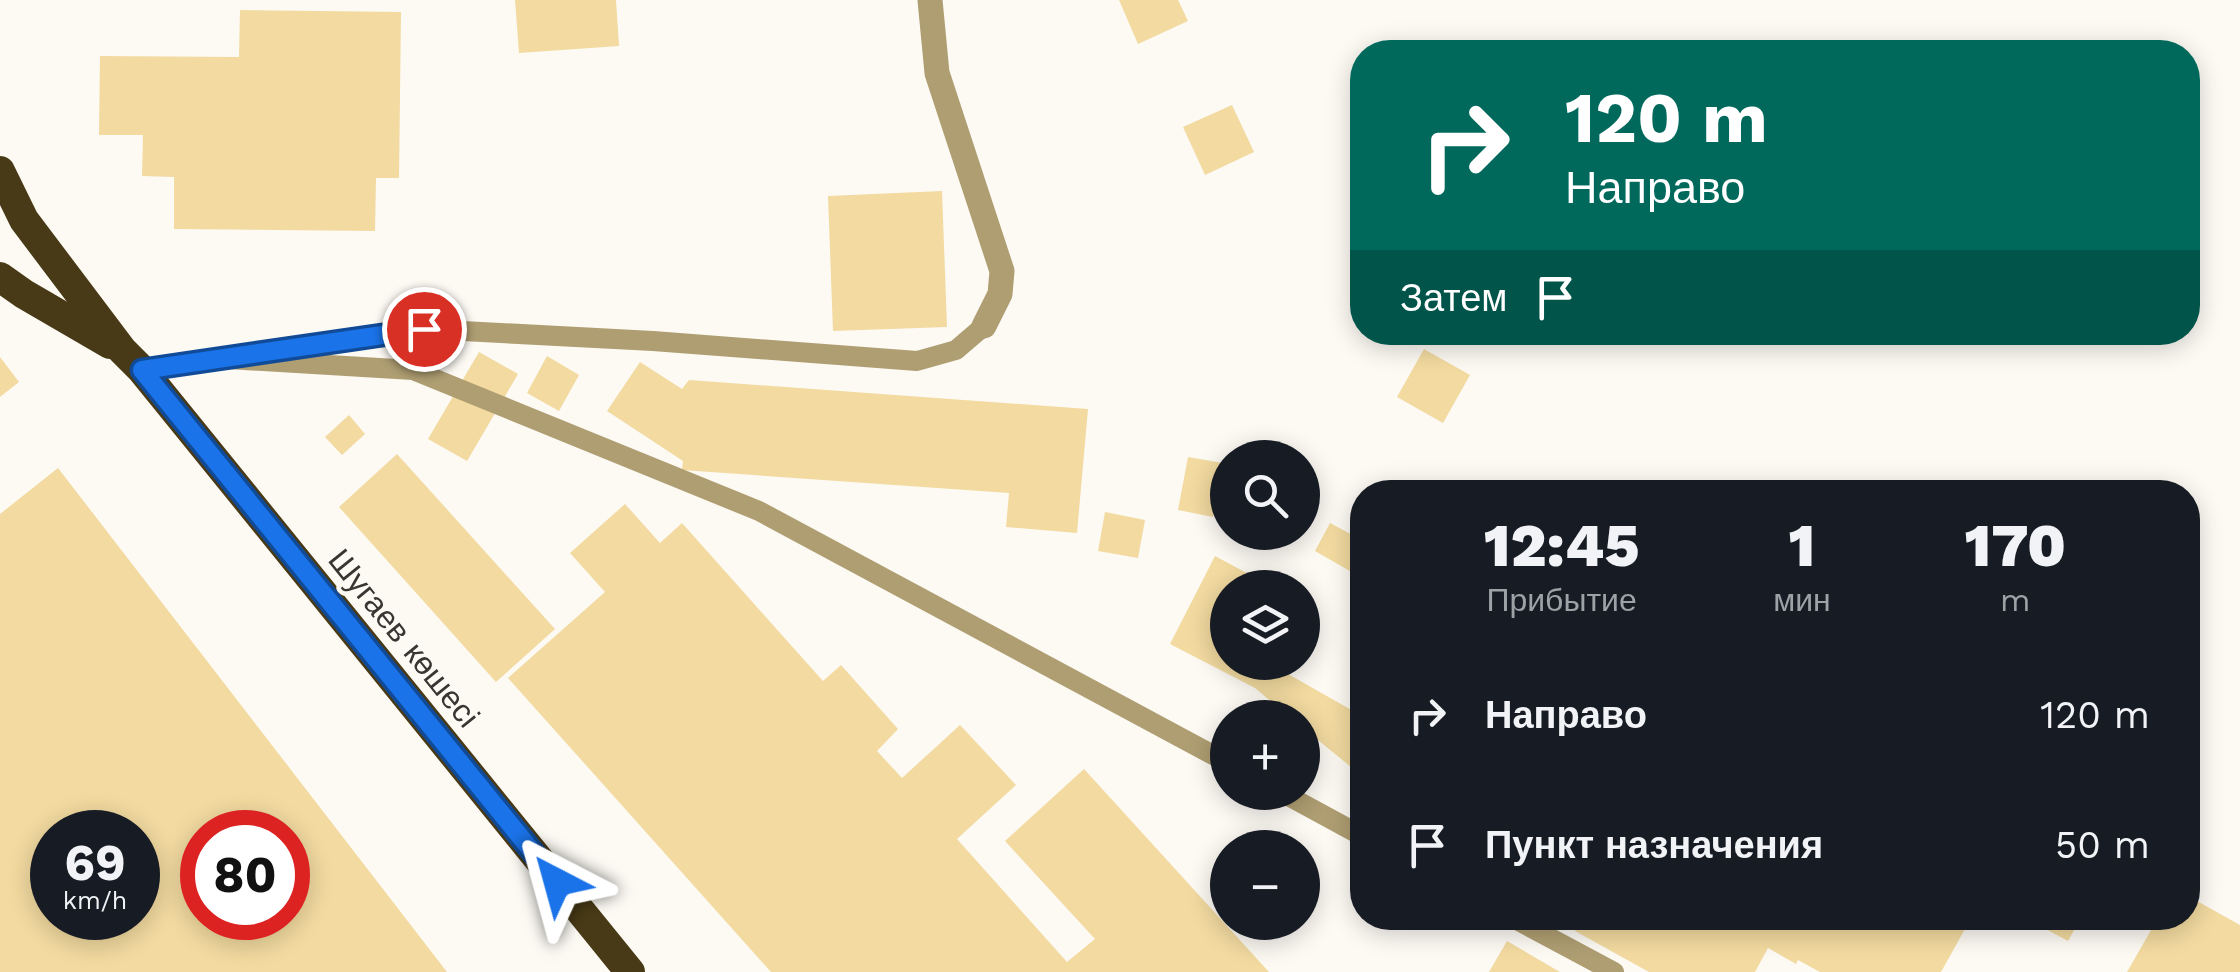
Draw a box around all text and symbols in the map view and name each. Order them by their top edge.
text: 120 m [1565,77,1768,159]
icon: right [1400,80,1530,210]
text: Направо [1565,161,1745,214]
icon: arrive [1528,270,1583,325]
text: Затем [1400,276,1508,320]
pin [382,287,467,372]
icon: arrive [397,302,452,357]
map controls [1210,440,1320,940]
button: search [1210,440,1320,550]
text: 12:45 [1484,510,1639,581]
text: 1 [1789,510,1815,581]
text: 170 [1965,510,2066,581]
street label: Шугаев көшесі [321,541,487,735]
button: layers [1210,570,1320,680]
text: Прибытие [1486,581,1637,619]
text: мин [1773,581,1831,619]
text: m [2000,581,2031,619]
icon: right [1400,688,1455,743]
text: Направо [1485,693,1647,737]
text: 120 m [2040,693,2150,737]
button: + [1210,700,1320,810]
speed limit sign: 80 [180,810,310,940]
icon: arrive [1400,818,1455,873]
text: Пункт назначения [1485,823,1823,867]
text: 50 m [2055,823,2150,867]
position arrow [505,830,609,934]
button: − [1210,830,1320,940]
text: 69 [64,833,126,892]
text: km/h [63,886,127,915]

